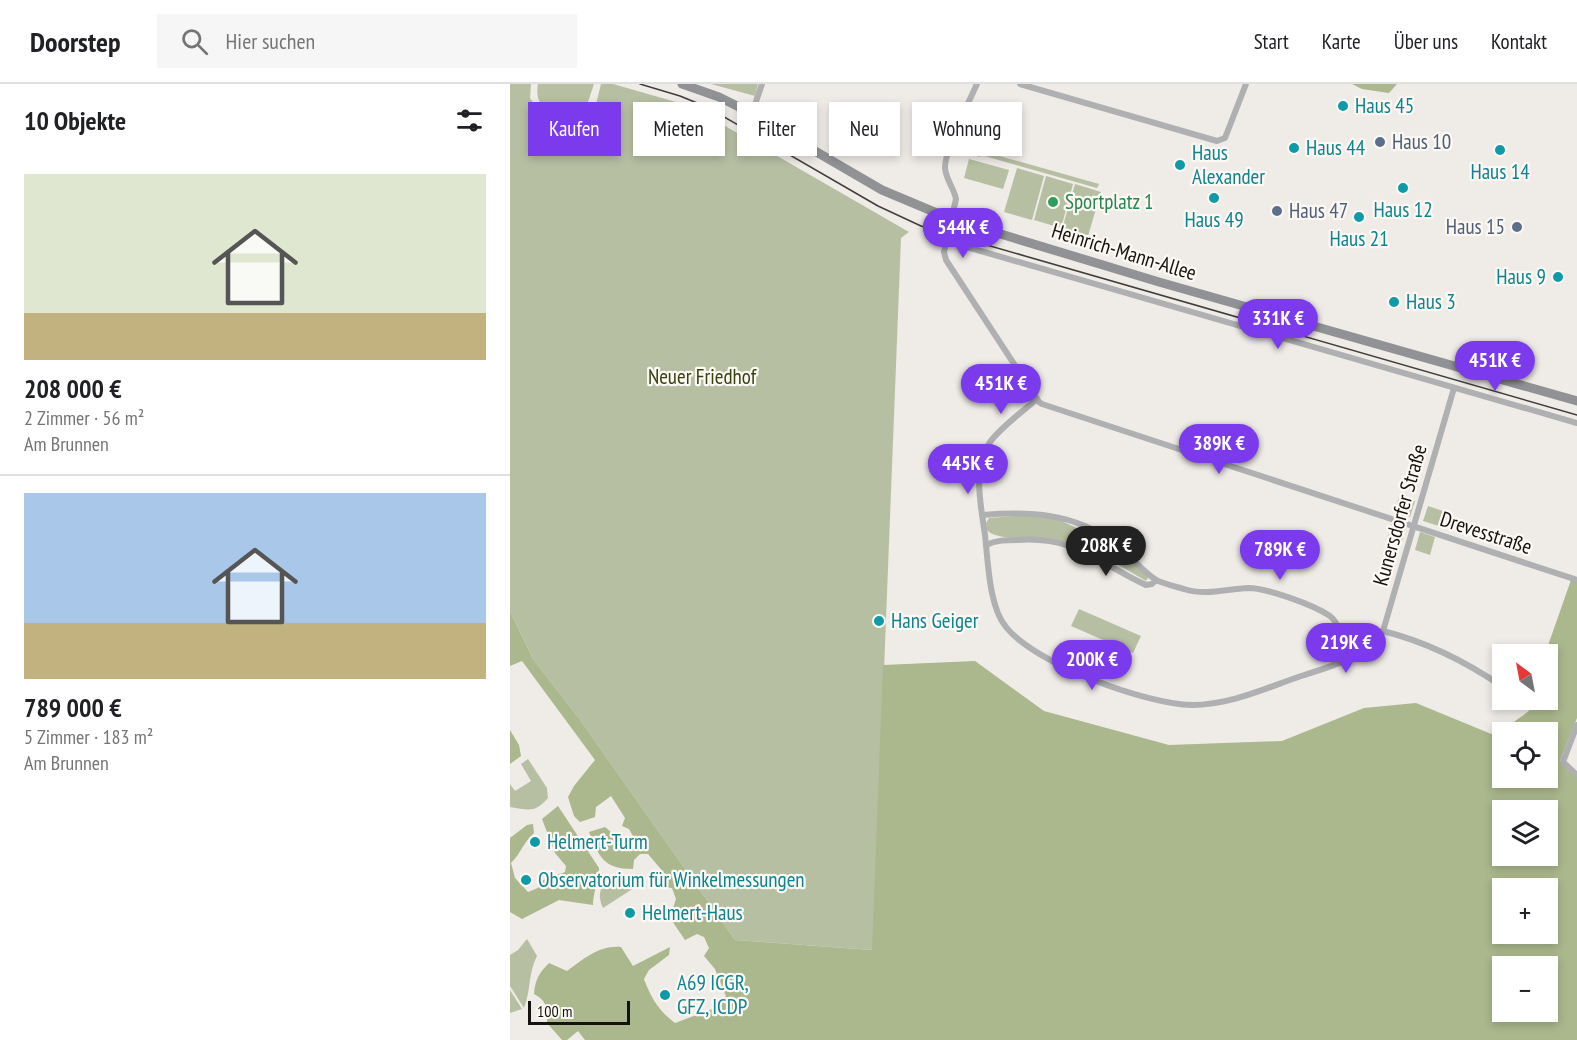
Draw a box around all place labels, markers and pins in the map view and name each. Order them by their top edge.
place label: Haus 45 [1355,92,1414,119]
marker: Haus 45 [1336,99,1350,113]
place label: Haus 10 [1392,128,1451,155]
place label: Haus 44 [1306,134,1366,161]
marker: Haus 10 [1373,135,1387,149]
place label: Haus Alexander [1192,139,1265,190]
marker: Haus 44 [1287,141,1301,155]
marker: Haus 14 [1493,143,1507,157]
marker: Haus Alexander [1173,158,1187,172]
place label: Haus 14 [1470,158,1530,185]
marker: Haus 12 [1396,181,1410,195]
place label: Sportplatz 1 [1065,188,1153,215]
marker: Haus 49 [1207,191,1221,205]
marker: Sportplatz 1 [1046,195,1060,209]
place label: Haus 12 [1373,196,1433,223]
place label: Haus 47 [1289,197,1348,224]
marker: Haus 47 [1270,204,1284,218]
place label: Haus 49 [1184,206,1244,233]
pin: 544K € [914,208,1012,259]
marker: Haus 21 [1352,210,1366,224]
place label: Haus 15 [1446,213,1505,240]
marker: Haus 15 [1510,220,1524,234]
place label: Haus 21 [1329,225,1389,252]
place label: Haus 9 [1496,263,1546,290]
marker: Haus 9 [1551,270,1565,284]
place label: Haus 3 [1406,288,1456,315]
marker: Haus 3 [1387,295,1401,309]
pin: 331K € [1229,299,1327,350]
pin: 451K € [1446,341,1544,392]
pin: 451K € [952,364,1050,415]
pin: 389K € [1170,424,1268,475]
pin: 445K € [919,444,1017,495]
pin: 208K € [1057,526,1155,577]
pin: 789K € [1231,530,1329,581]
place label: Hans Geiger [891,607,979,634]
marker: Hans Geiger [872,614,886,628]
pin: 219K € [1297,623,1395,674]
pin: 200K € [1043,640,1141,691]
place label: Helmert-Turm [547,828,648,855]
marker: Helmert-Turm [528,835,542,849]
place label: Observatorium für Winkelmessungen [538,866,805,893]
marker: Observatorium für Winkelmessungen [519,873,533,887]
place label: Helmert-Haus [642,899,743,926]
marker: Helmert-Haus [623,906,637,920]
place label: A69 ICGR, GFZ, ICDP [677,969,749,1020]
marker: A69 ICGR, GFZ, ICDP [658,988,672,1002]

